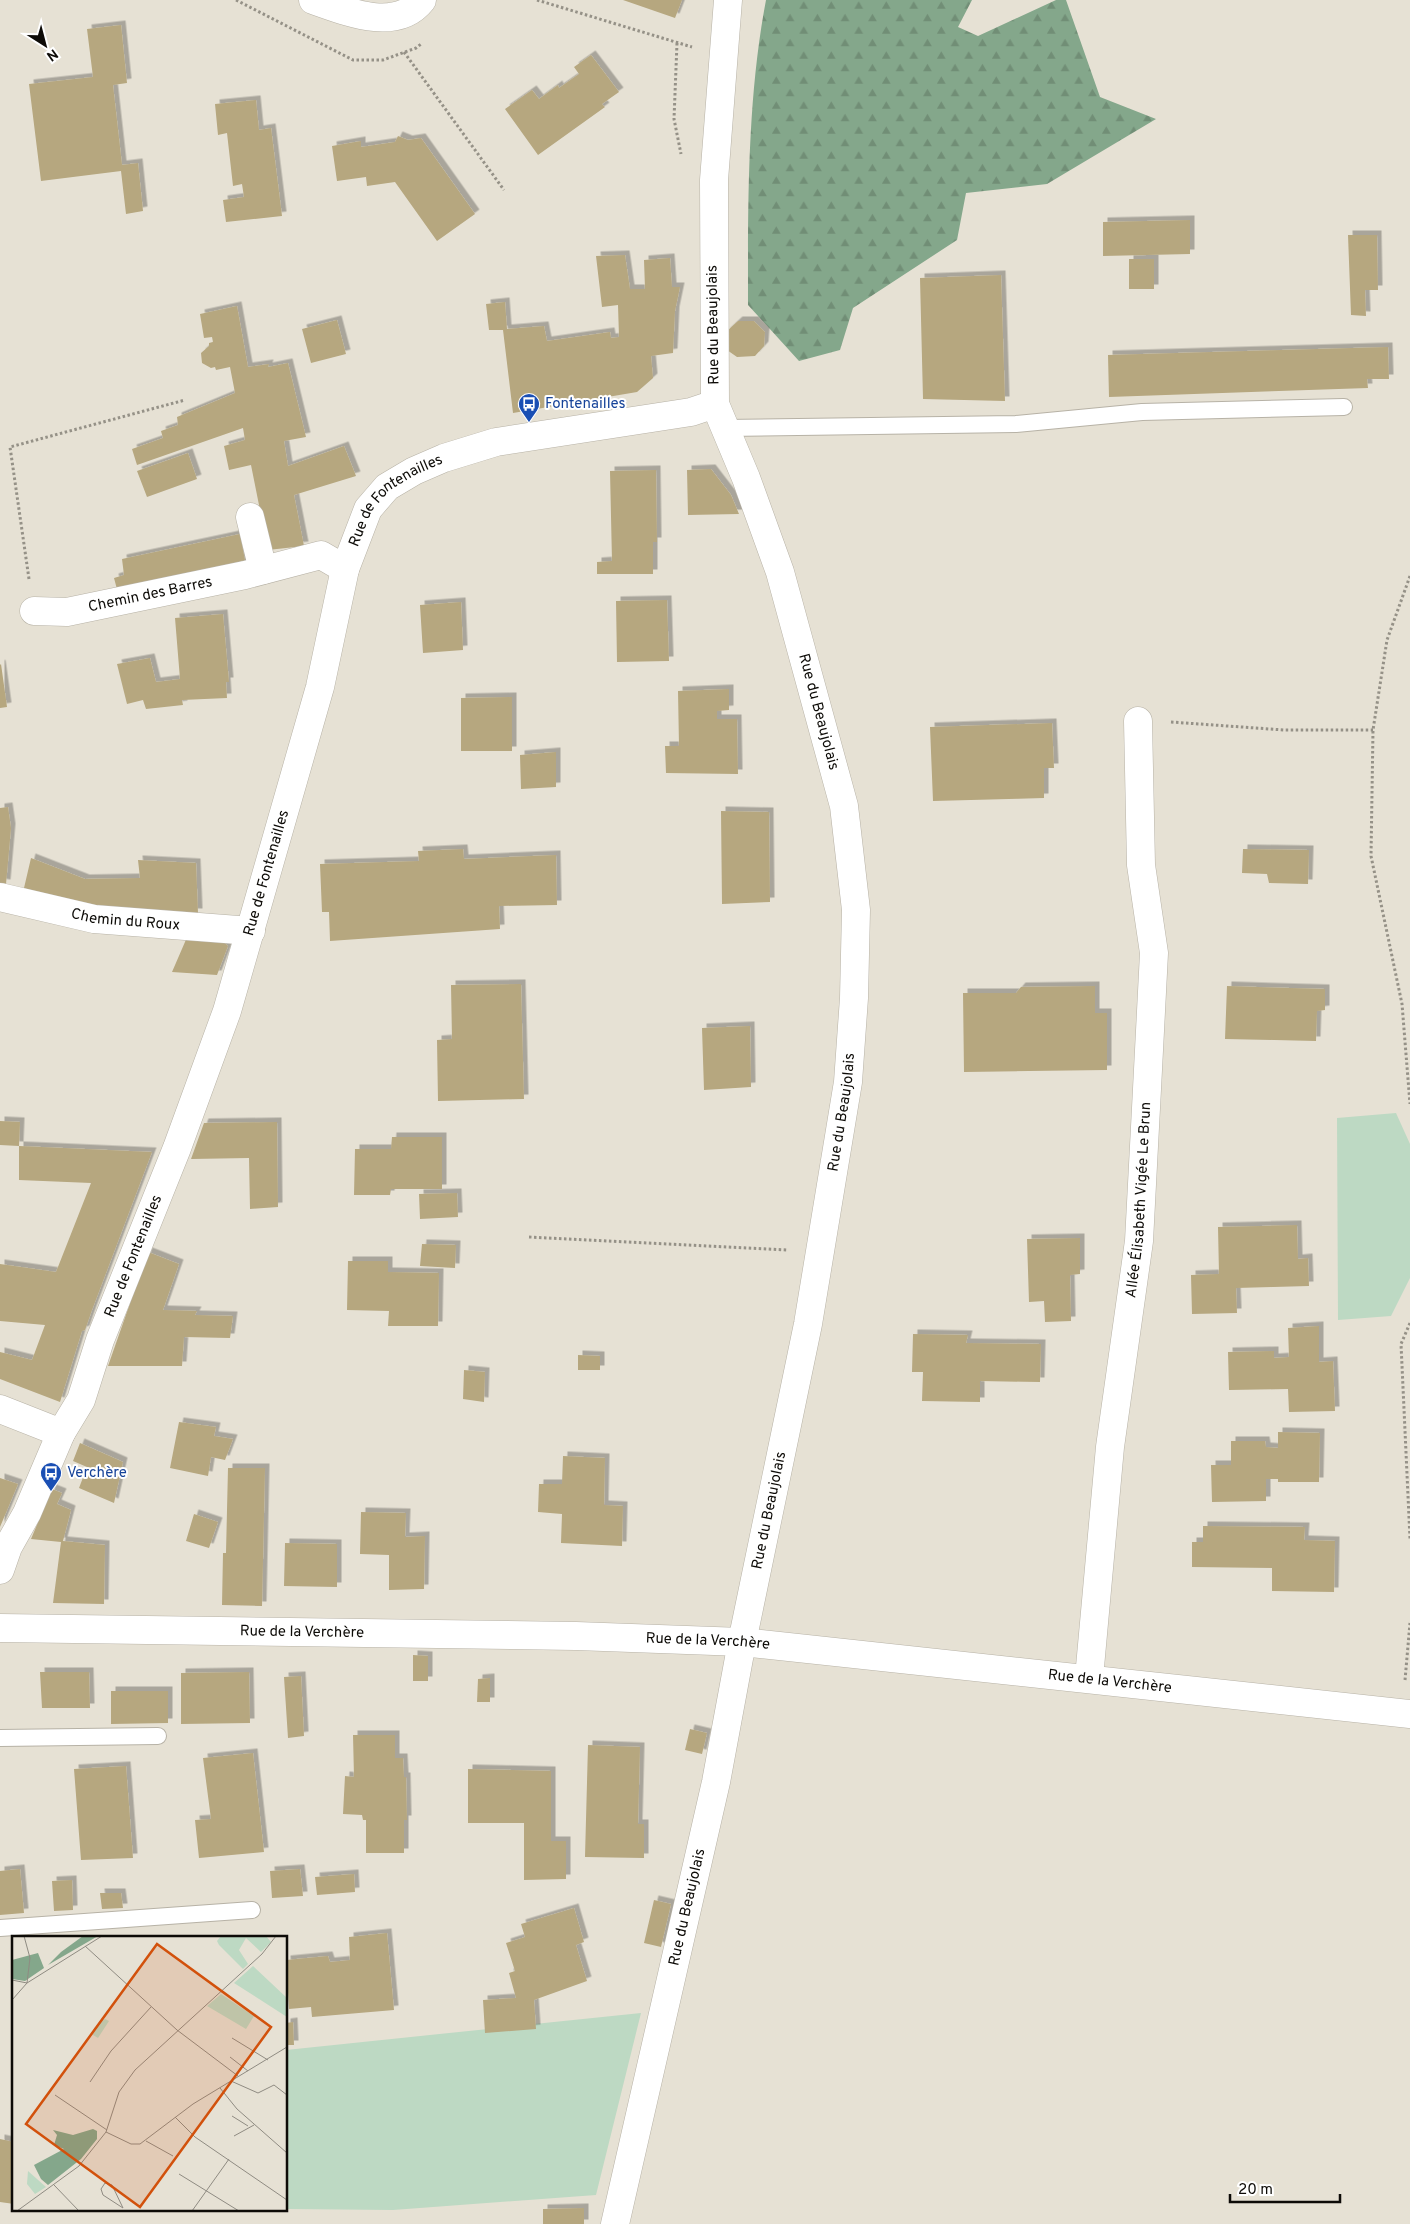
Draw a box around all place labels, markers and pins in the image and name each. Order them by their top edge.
bus stop icon: Fontenailles [517,392,541,423]
place label: Fontenailles [545,395,626,414]
bus stop icon: Verchère [39,1461,63,1492]
place label: Verchère [67,1464,127,1483]

